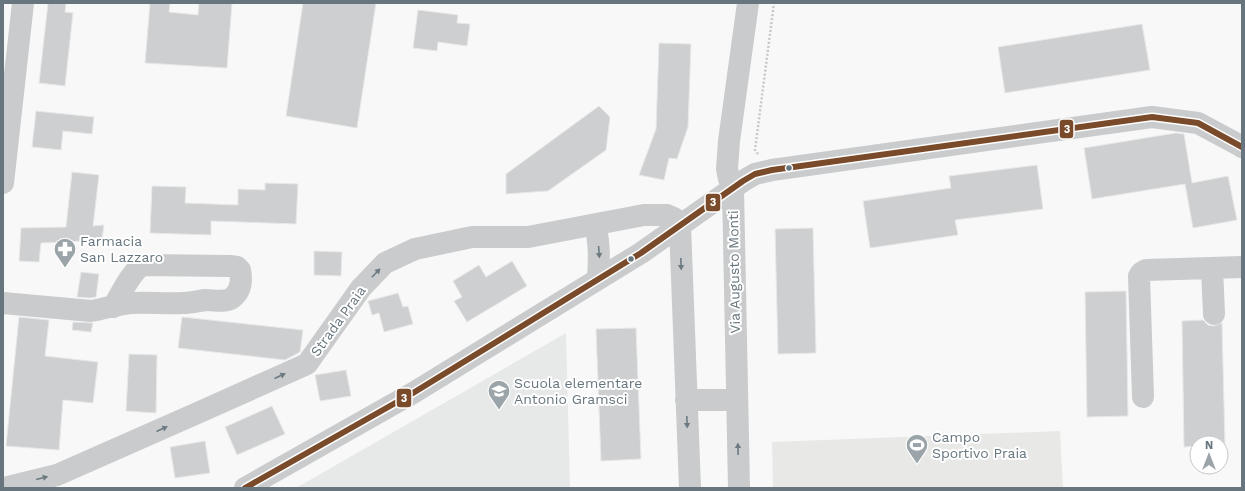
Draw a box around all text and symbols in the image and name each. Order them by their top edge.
line badge: 3 [1059,119,1074,139]
text: 3 [1064,123,1071,136]
unlabelled marker [784,163,794,173]
line badge: 3 [705,193,721,212]
text: 3 [710,196,717,209]
street label: Via Augusto Monti [725,210,743,334]
place label: Farmacia San Lazzaro [80,233,163,265]
pharmacy icon: Farmacia San Lazzaro [52,236,78,269]
one-way arrow [596,246,603,258]
unlabelled marker [626,254,636,264]
one-way arrow [678,258,685,270]
one-way arrow [371,268,380,277]
street label: Strada Praia [307,283,369,359]
one-way arrow [275,373,286,379]
place label: Scuola elementare Antonio Gramsci [514,375,642,407]
school or university icon: Scuola elementare Antonio Gramsci [486,378,512,411]
line badge: 3 [396,388,412,408]
text: 3 [401,392,408,405]
one-way arrow [684,416,691,428]
one-way arrow [156,426,167,432]
place label: Campo Sportivo Praia [932,429,1027,461]
sports icon: Campo Sportivo Praia [904,432,930,465]
north arrow [1189,435,1229,475]
text: N [1205,439,1213,452]
one-way arrow [735,442,741,455]
one-way arrow [35,475,48,481]

